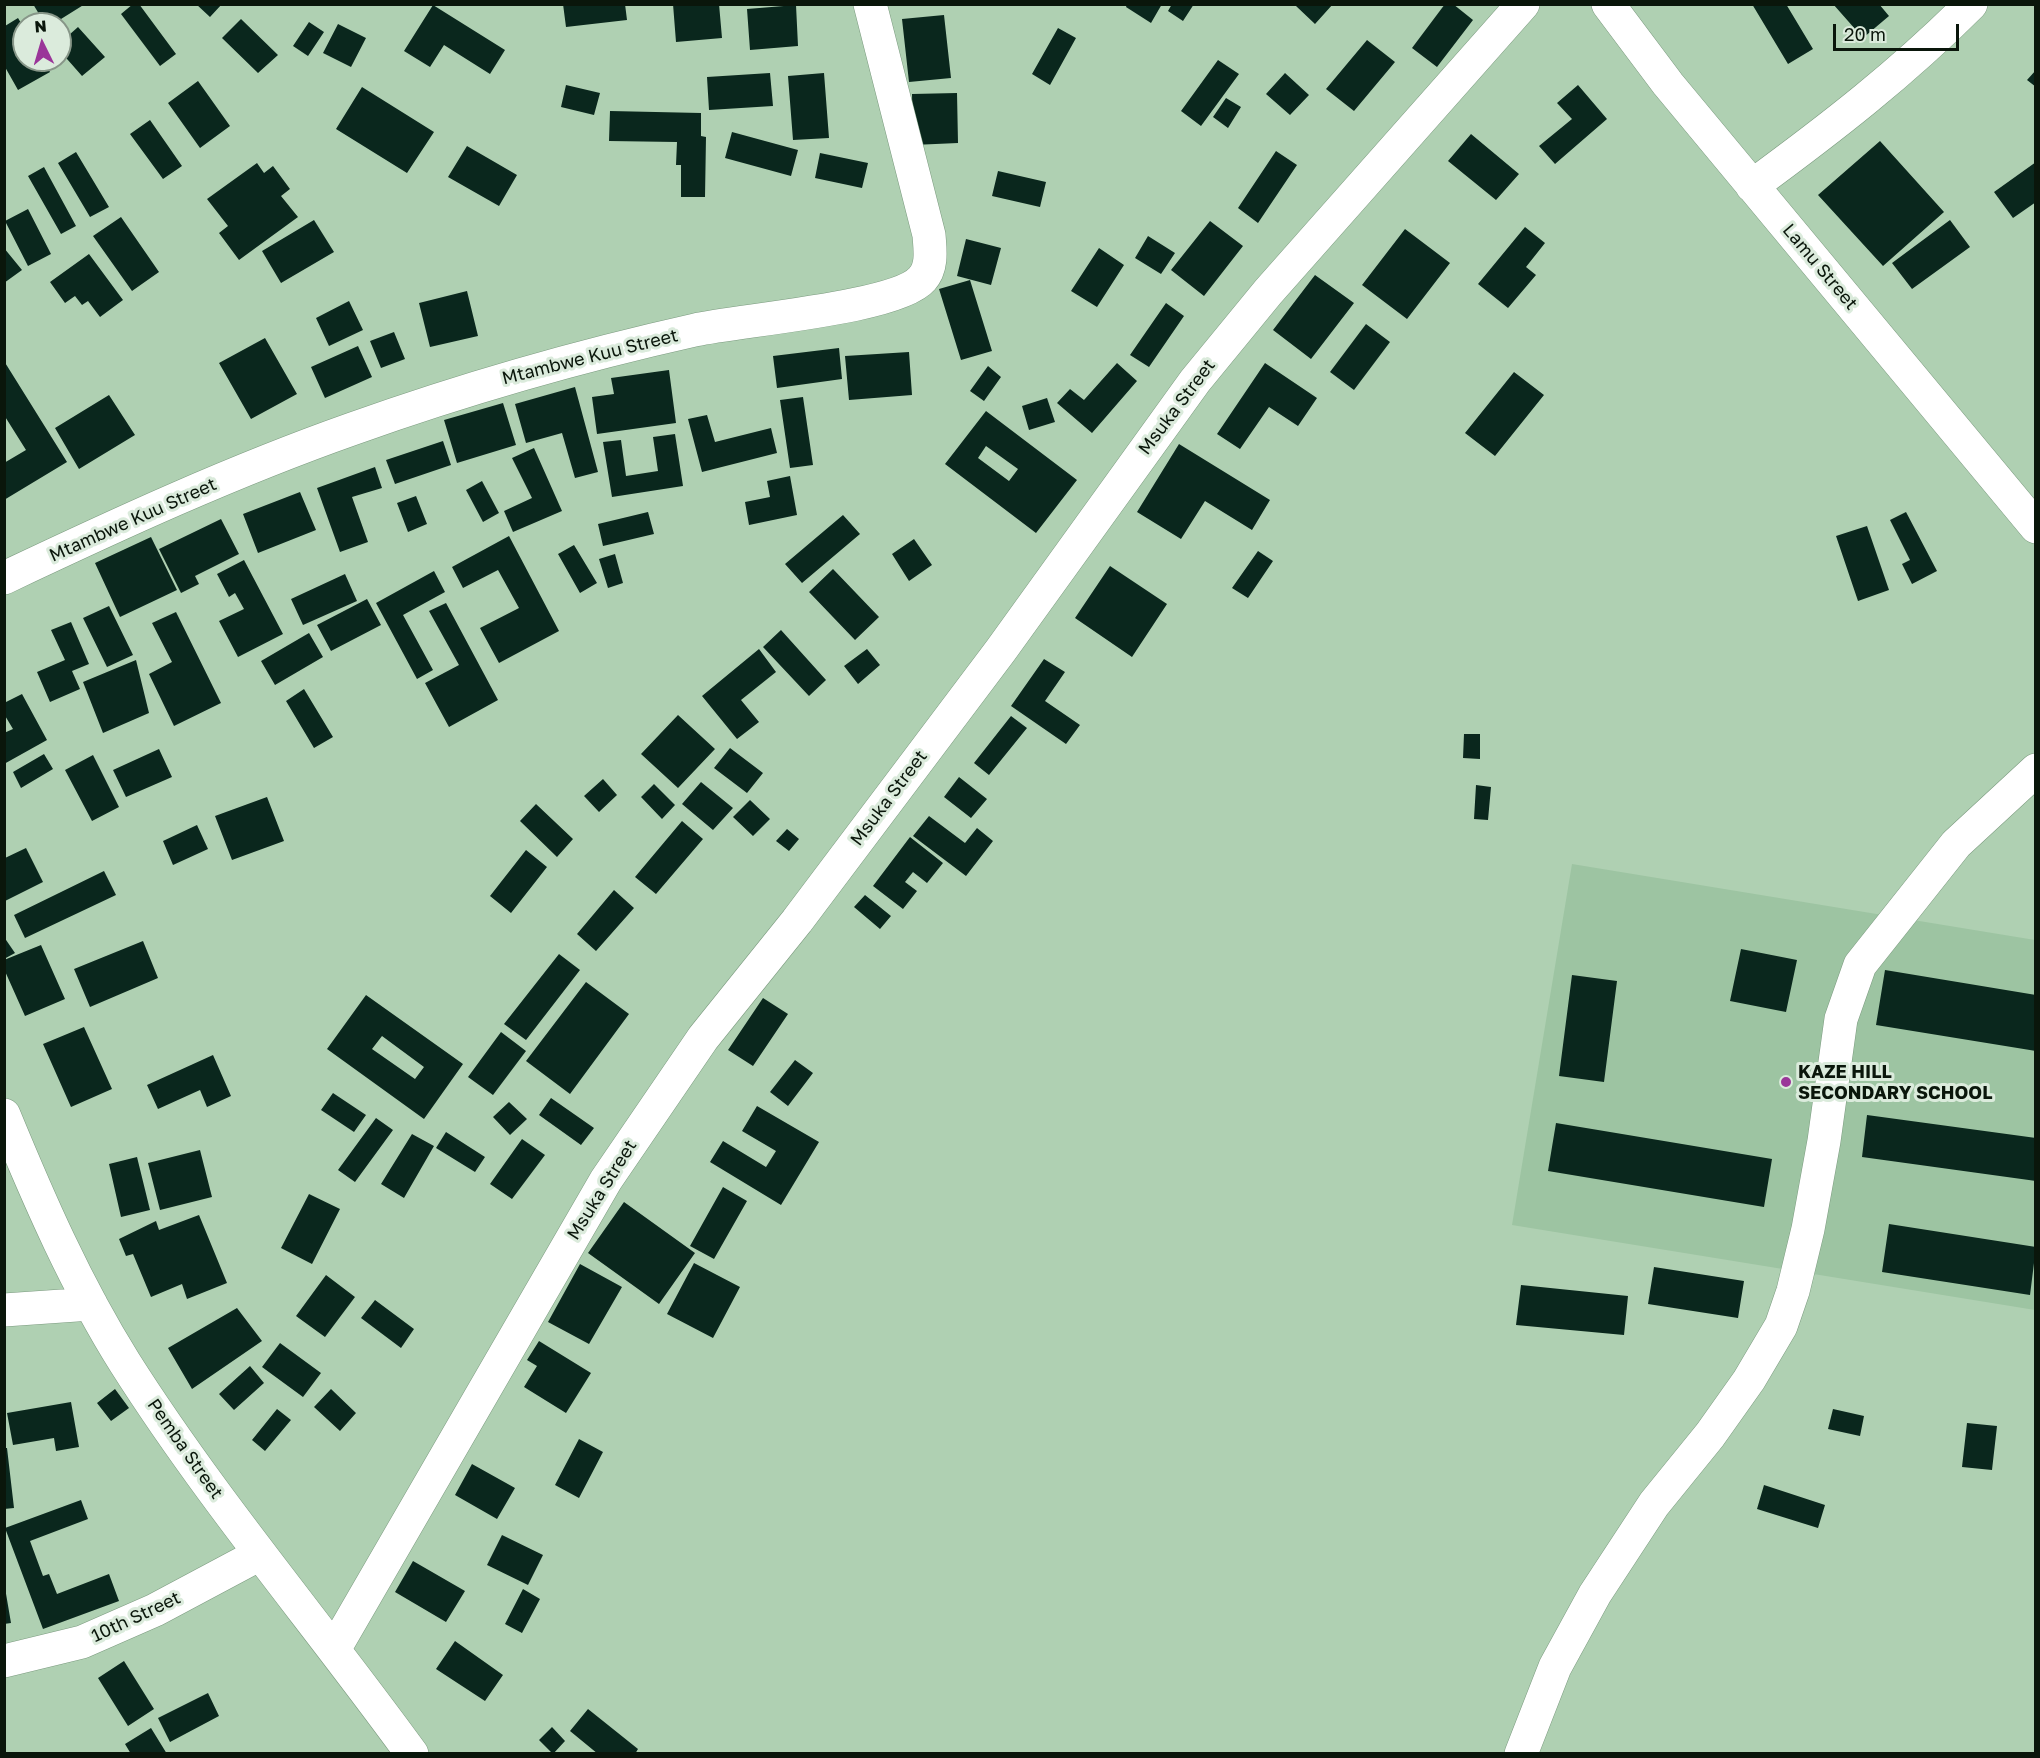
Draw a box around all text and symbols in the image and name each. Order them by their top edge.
north arrow [12,12,72,72]
scale bar [1836,12,1962,50]
text: N [34,16,48,37]
text: 20 m [1844,23,1886,45]
street label: Lamu Street [1778,220,1862,314]
street label: Mtambwe Kuu Street [500,325,680,389]
street label: Msuka Street [1134,355,1220,459]
street label: Mtambwe Kuu Street [46,473,220,567]
street label: Msuka Street [846,746,932,850]
place label: KAZE HILL SECONDARY SCHOOL [1798,1061,1992,1104]
marker: KAZE HILL SECONDARY SCHOOL [1779,1075,1793,1089]
street label: Msuka Street [563,1136,641,1244]
street label: Pemba Street [143,1395,227,1503]
street label: 10th Street [88,1587,184,1647]

